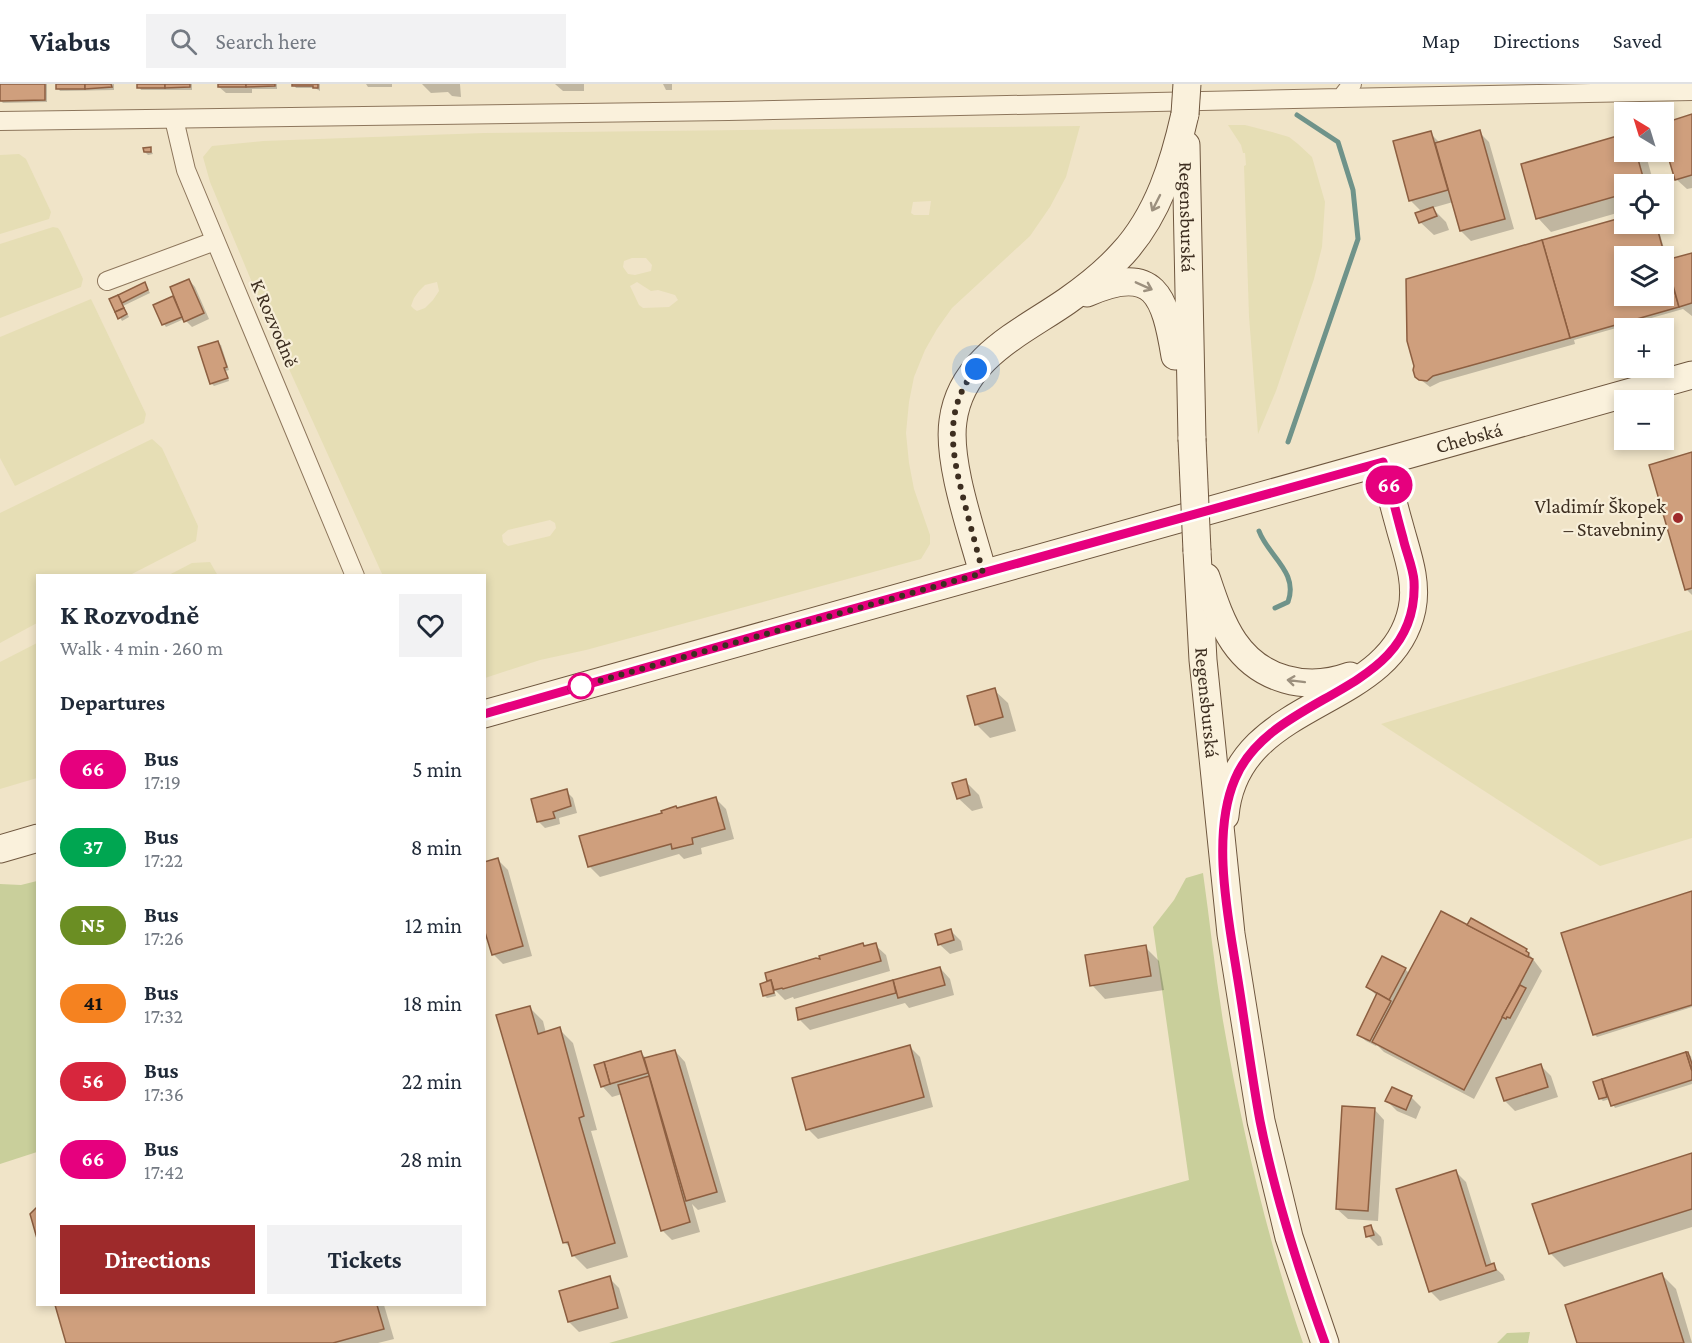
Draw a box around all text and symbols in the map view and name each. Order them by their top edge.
search box [146,14,566,68]
icon: search [167,25,200,58]
text: Viabus [30,26,110,57]
text: Search here [215,29,316,54]
text: Map [1422,29,1460,53]
text: Directions [1493,29,1580,53]
text: Saved [1613,29,1662,53]
north arrow [1614,102,1674,162]
map controls [1614,102,1674,450]
street label: Regensburská [1175,161,1200,273]
button: locate [1614,174,1674,234]
one-way arrow [1150,193,1161,211]
button: layers [1614,246,1674,306]
street label: K Rozvodně [247,276,303,370]
one-way arrow [1134,281,1152,292]
button: + [1614,318,1674,378]
your location [961,354,991,384]
button: − [1614,390,1674,450]
street label: Chebská [1433,418,1505,457]
line badge: 66 [1362,466,1416,504]
text: 66 [1378,473,1400,497]
place label: Vladimír Škopek – Stavebniny [1535,495,1667,541]
marker: Vladimír Škopek – Stavebniny [1671,511,1685,525]
button: heart [399,594,462,657]
text: K Rozvodně [60,599,199,630]
text: Walk · 4 min · 260 m [60,637,223,659]
street label: Regensburská [1191,647,1224,759]
unlabelled marker [568,673,594,699]
one-way arrow [1287,676,1307,687]
text: Departures [60,690,165,715]
text: Bus [144,746,178,771]
text: 66 [82,757,104,781]
text: 5 min [412,757,462,782]
text: 17:19 [144,771,181,793]
text: Bus [144,824,178,849]
text: 37 [83,835,103,859]
text: 8 min [411,835,462,860]
text: 17:22 [144,849,183,871]
text: Bus [144,902,178,927]
text: N5 [81,913,105,937]
text: 12 min [405,913,462,938]
text: 17:26 [144,927,184,949]
text: Bus [144,980,178,1005]
text: 41 [83,991,103,1015]
text: 18 min [403,991,462,1016]
text: 17:32 [144,1005,183,1027]
text: Bus [144,1058,178,1083]
text: 56 [82,1069,104,1093]
text: 22 min [402,1069,462,1094]
text: 17:36 [144,1083,184,1105]
text: Bus [144,1136,178,1161]
text: 66 [82,1147,104,1171]
text: 28 min [400,1147,462,1172]
text: 17:42 [144,1161,184,1183]
button: Directions [60,1225,255,1294]
button: Tickets [267,1225,462,1294]

